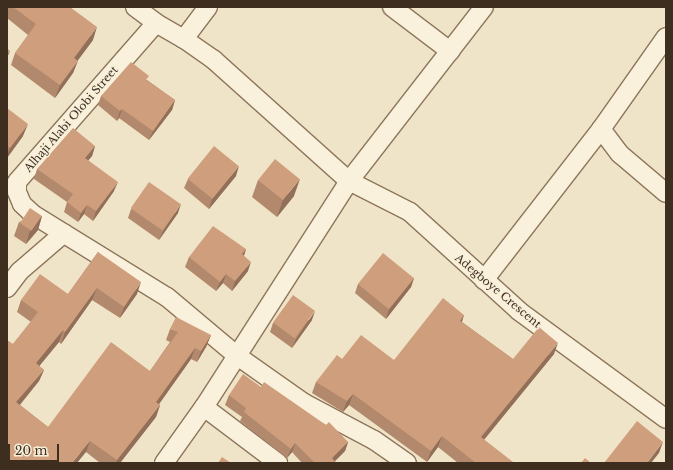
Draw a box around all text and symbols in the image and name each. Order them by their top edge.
street label: Alhaji Alabi Olobi Street [21,63,121,175]
street label: Adegboye Crescent [452,251,544,331]
scale bar [10,436,61,462]
text: 20 m [15,443,47,458]

